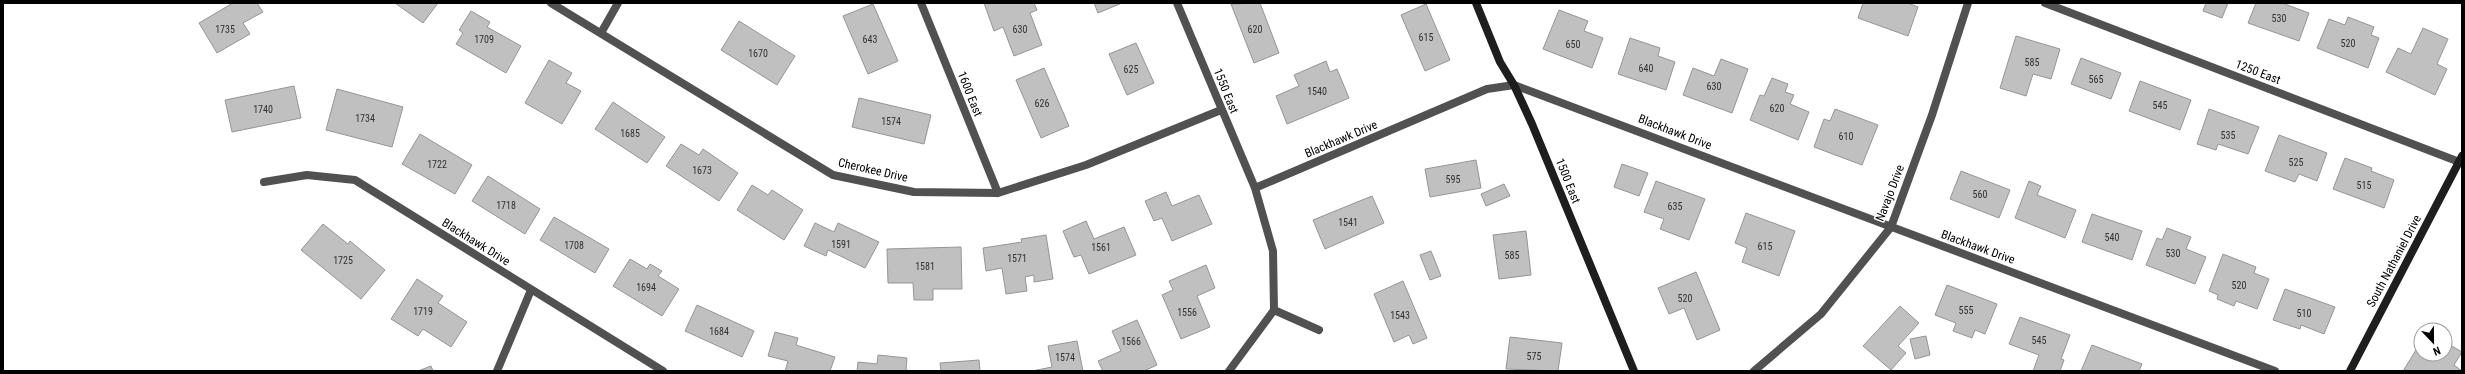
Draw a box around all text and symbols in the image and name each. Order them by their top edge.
house number: 530 [2272,13,2286,24]
house number: 1735 [215,24,235,35]
house number: 630 [1013,24,1027,35]
house number: 620 [1248,24,1262,35]
house number: 615 [1419,32,1433,43]
house number: 1709 [474,34,494,45]
house number: 643 [863,34,877,45]
house number: 520 [2341,38,2355,49]
house number: 650 [1566,39,1580,50]
house number: 1670 [748,48,768,59]
house number: 585 [2025,57,2039,68]
street label: 1250 East [2233,57,2283,87]
house number: 640 [1639,63,1653,74]
house number: 625 [1124,64,1138,75]
street label: 1550 East [1211,67,1241,116]
street label: 1600 East [955,70,985,119]
house number: 565 [2089,74,2103,85]
house number: 630 [1707,81,1721,92]
house number: 1540 [1307,86,1327,97]
house number: 626 [1035,98,1049,109]
house number: 545 [2153,100,2167,111]
house number: 620 [1770,103,1784,114]
house number: 1740 [253,104,273,115]
street label: Blackhawk Drive [1636,112,1714,153]
house number: 1734 [355,113,375,124]
house number: 1574 [881,116,901,127]
street label: Blackhawk Drive [1303,117,1380,161]
house number: 1685 [620,128,640,139]
house number: 535 [2221,130,2235,141]
house number: 610 [1839,131,1853,142]
street label: Cherokee Drive [837,155,910,185]
street label: 1500 East [1553,157,1583,206]
house number: 525 [2289,157,2303,168]
house number: 1722 [427,159,447,170]
street label: Navajo Drive [1873,162,1907,223]
house number: 1673 [692,165,712,176]
house number: 595 [1446,174,1460,185]
house number: 515 [2357,180,2371,191]
house number: 560 [1973,189,1987,200]
house number: 1718 [496,200,516,211]
house number: 635 [1668,201,1682,212]
street label: South Nathaniel Drive [2364,212,2424,309]
street label: Blackhawk Drive [439,216,513,269]
house number: 1541 [1338,217,1358,228]
street label: Blackhawk Drive [1939,227,2017,267]
house number: 540 [2105,232,2119,243]
house number: 1591 [831,239,851,250]
house number: 1708 [564,240,584,251]
house number: 615 [1758,241,1772,252]
house number: 1561 [1091,242,1111,253]
house number: 530 [2166,248,2180,259]
house number: 585 [1505,250,1519,261]
house number: 1571 [1007,253,1027,264]
house number: 1725 [333,255,353,266]
house number: 1581 [915,261,935,272]
house number: 520 [2232,280,2246,291]
house number: 1694 [636,282,656,293]
house number: 520 [1678,293,1692,304]
house number: 555 [1959,305,1973,316]
house number: 1719 [413,306,433,317]
house number: 1556 [1177,307,1197,318]
house number: 510 [2297,308,2311,319]
house number: 1543 [1390,310,1410,321]
north arrow [2413,322,2453,362]
house number: 1684 [709,326,729,337]
house number: 545 [2032,335,2046,346]
house number: 1566 [1121,336,1141,347]
text: N [2431,344,2442,358]
house number: 575 [1527,351,1541,362]
house number: 1574 [1055,352,1075,363]

